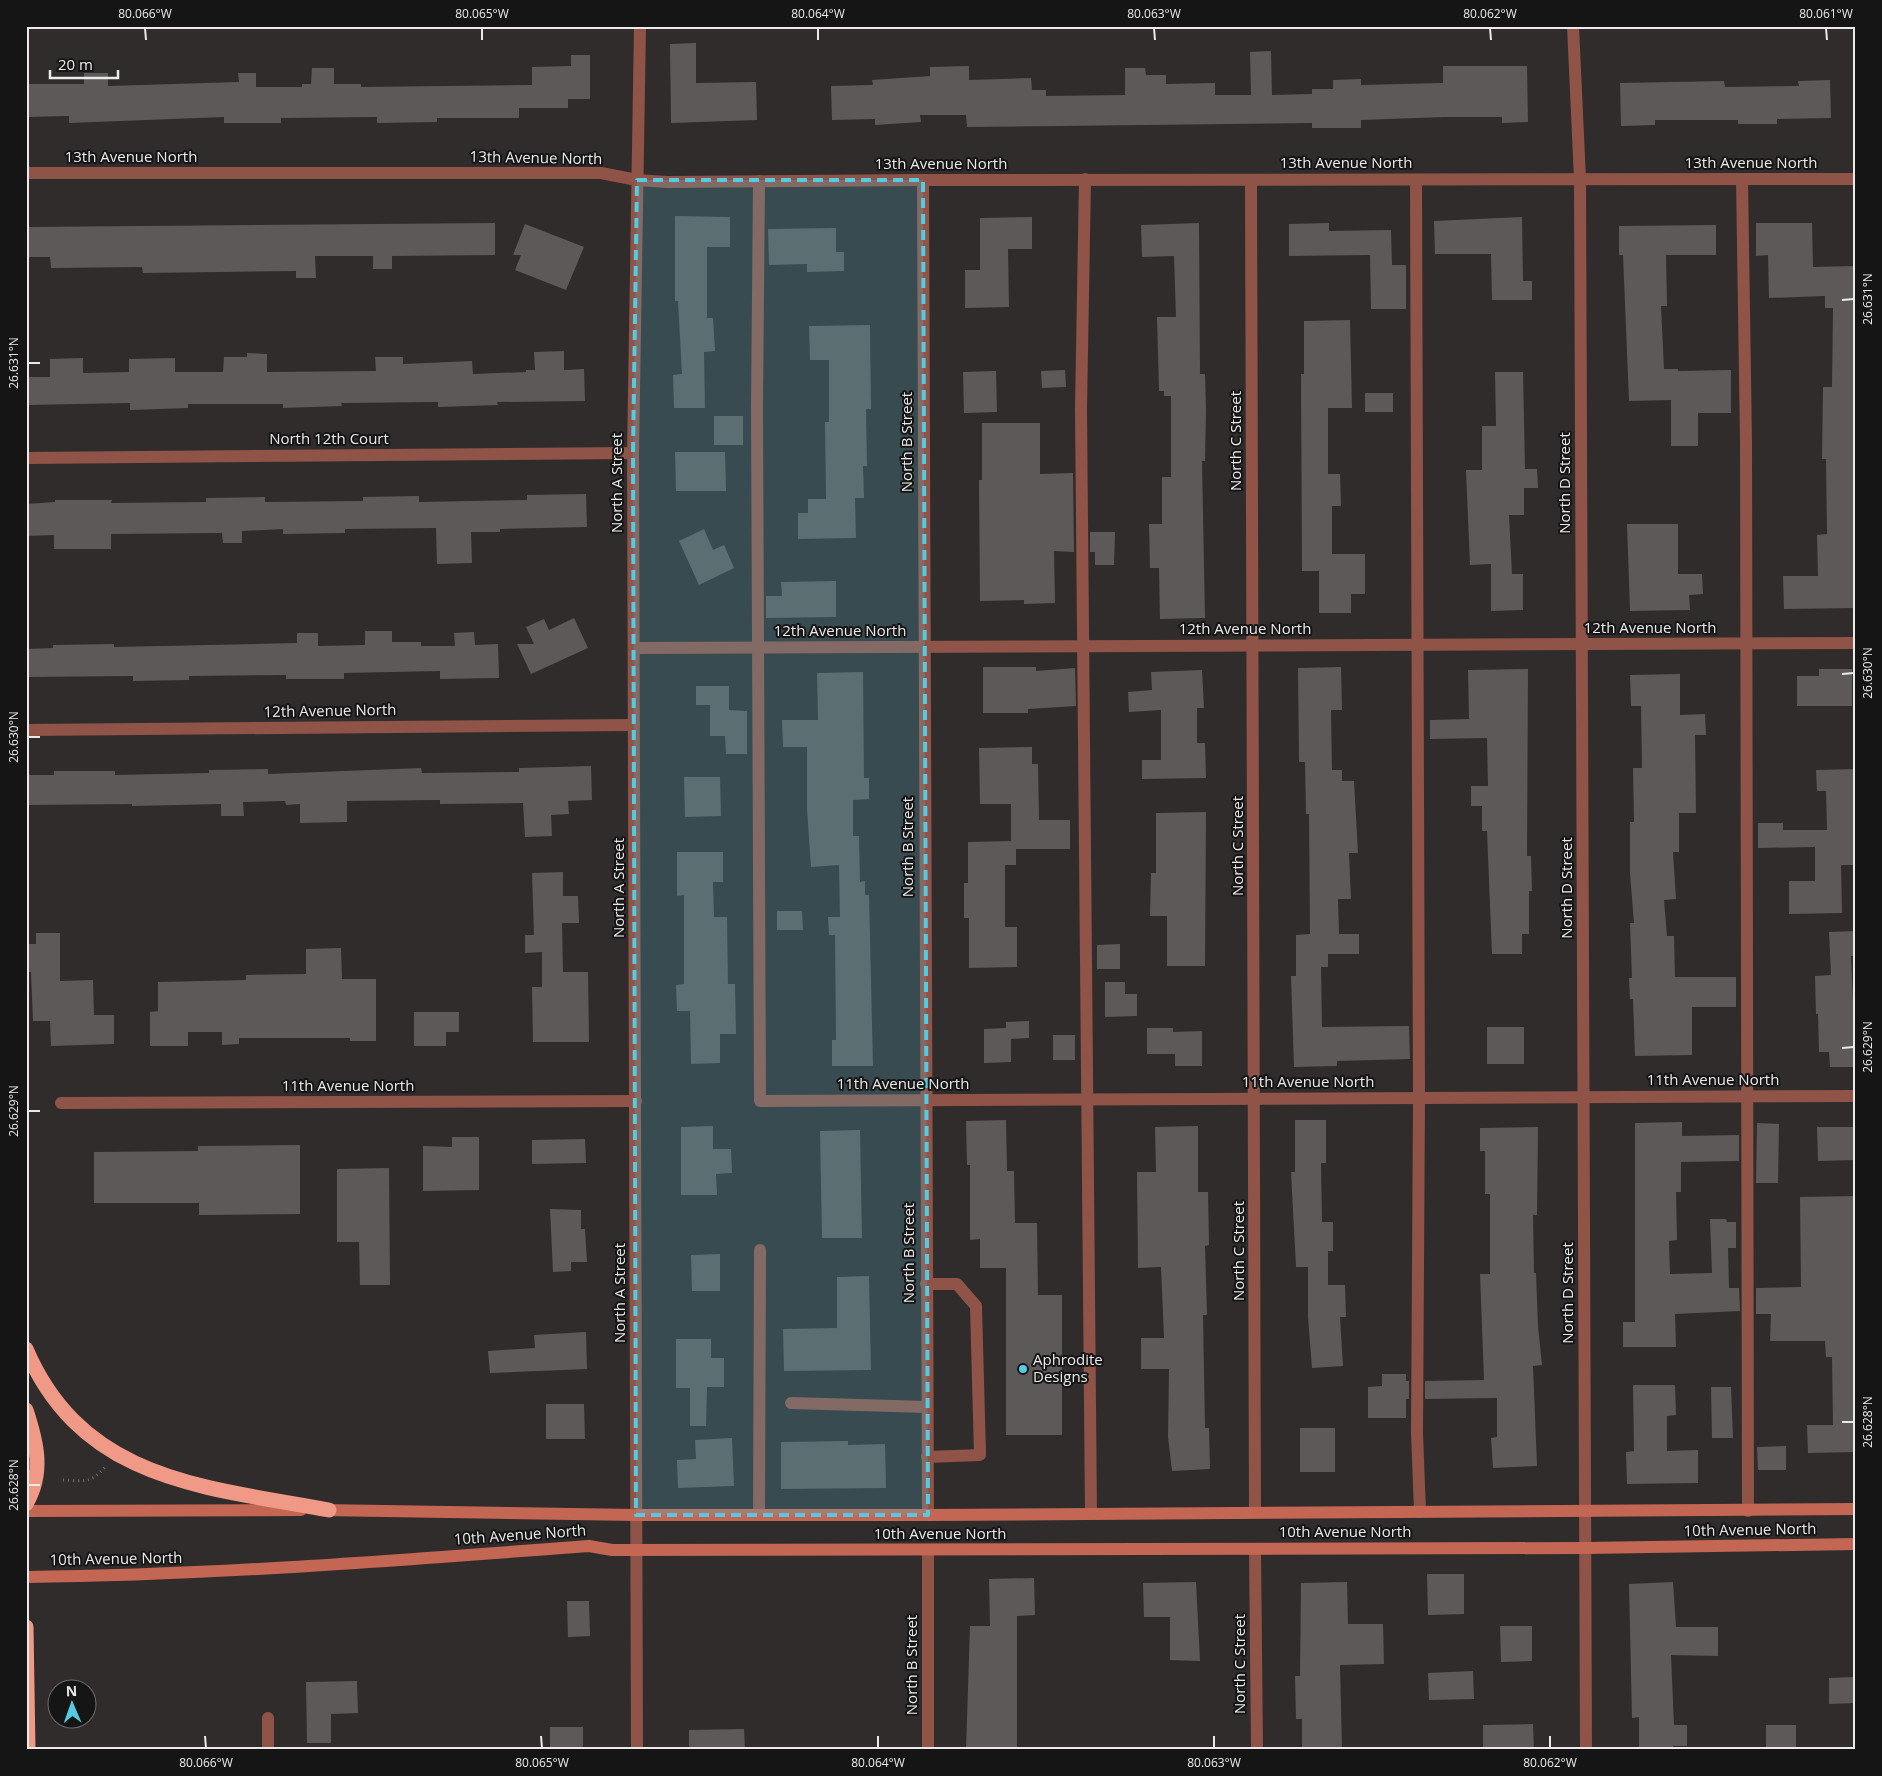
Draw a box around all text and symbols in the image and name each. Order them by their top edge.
text: 80.066°W [118,5,172,22]
text: 80.065°W [455,5,509,22]
text: 80.064°W [791,5,845,22]
text: 80.063°W [1127,5,1181,22]
text: 80.062°W [1463,5,1517,22]
text: 80.061°W [1799,5,1853,22]
scale bar [50,48,118,80]
text: 20 m [58,54,93,74]
street label: 13th Avenue North [65,146,197,166]
street label: 13th Avenue North [469,146,603,168]
street label: 13th Avenue North [1280,152,1412,172]
street label: 13th Avenue North [1685,152,1817,172]
street label: 13th Avenue North [875,153,1007,173]
text: 26.631°N [1859,273,1876,325]
text: 26.631°N [5,337,22,389]
street label: North C Street [1225,391,1245,491]
street label: North B Street [896,392,916,492]
street label: North 12th Court [269,428,389,448]
street label: North D Street [1554,432,1574,534]
street label: North A Street [606,433,626,533]
street label: 12th Avenue North [1584,617,1716,637]
street label: 12th Avenue North [1179,618,1311,638]
street label: 12th Avenue North [774,620,906,640]
text: 26.630°N [1859,647,1876,699]
street label: 12th Avenue North [263,699,397,721]
text: 26.630°N [5,711,22,763]
street label: North C Street [1227,796,1247,896]
street label: North B Street [897,797,917,897]
street label: North D Street [1556,837,1576,939]
street label: North A Street [608,838,628,938]
text: 26.629°N [1859,1021,1876,1073]
street label: 11th Avenue North [1647,1069,1779,1089]
street label: 11th Avenue North [1242,1071,1374,1091]
street label: 11th Avenue North [837,1073,969,1093]
street label: 11th Avenue North [282,1075,414,1095]
text: 26.629°N [5,1085,22,1137]
street label: North C Street [1228,1201,1248,1301]
street label: North B Street [898,1203,918,1303]
street label: North D Street [1557,1242,1577,1344]
street label: North A Street [609,1243,629,1343]
place label: Aphrodite Designs [1033,1349,1103,1386]
marker: Aphrodite Designs [1017,1363,1029,1375]
text: 26.628°N [1859,1396,1876,1448]
text: 26.628°N [5,1459,22,1511]
street label: 10th Avenue North [1683,1518,1817,1540]
street label: 10th Avenue North [453,1519,587,1549]
street label: 10th Avenue North [1279,1521,1411,1541]
street label: 10th Avenue North [874,1523,1006,1543]
street label: 10th Avenue North [49,1547,183,1569]
street label: North C Street [1229,1614,1249,1714]
street label: North B Street [901,1615,921,1715]
north arrow [48,1678,98,1728]
text: N [66,1681,78,1700]
text: 80.066°W [179,1754,233,1771]
text: 80.065°W [515,1754,569,1771]
text: 80.064°W [851,1754,905,1771]
text: 80.063°W [1187,1754,1241,1771]
text: 80.062°W [1523,1754,1577,1771]

